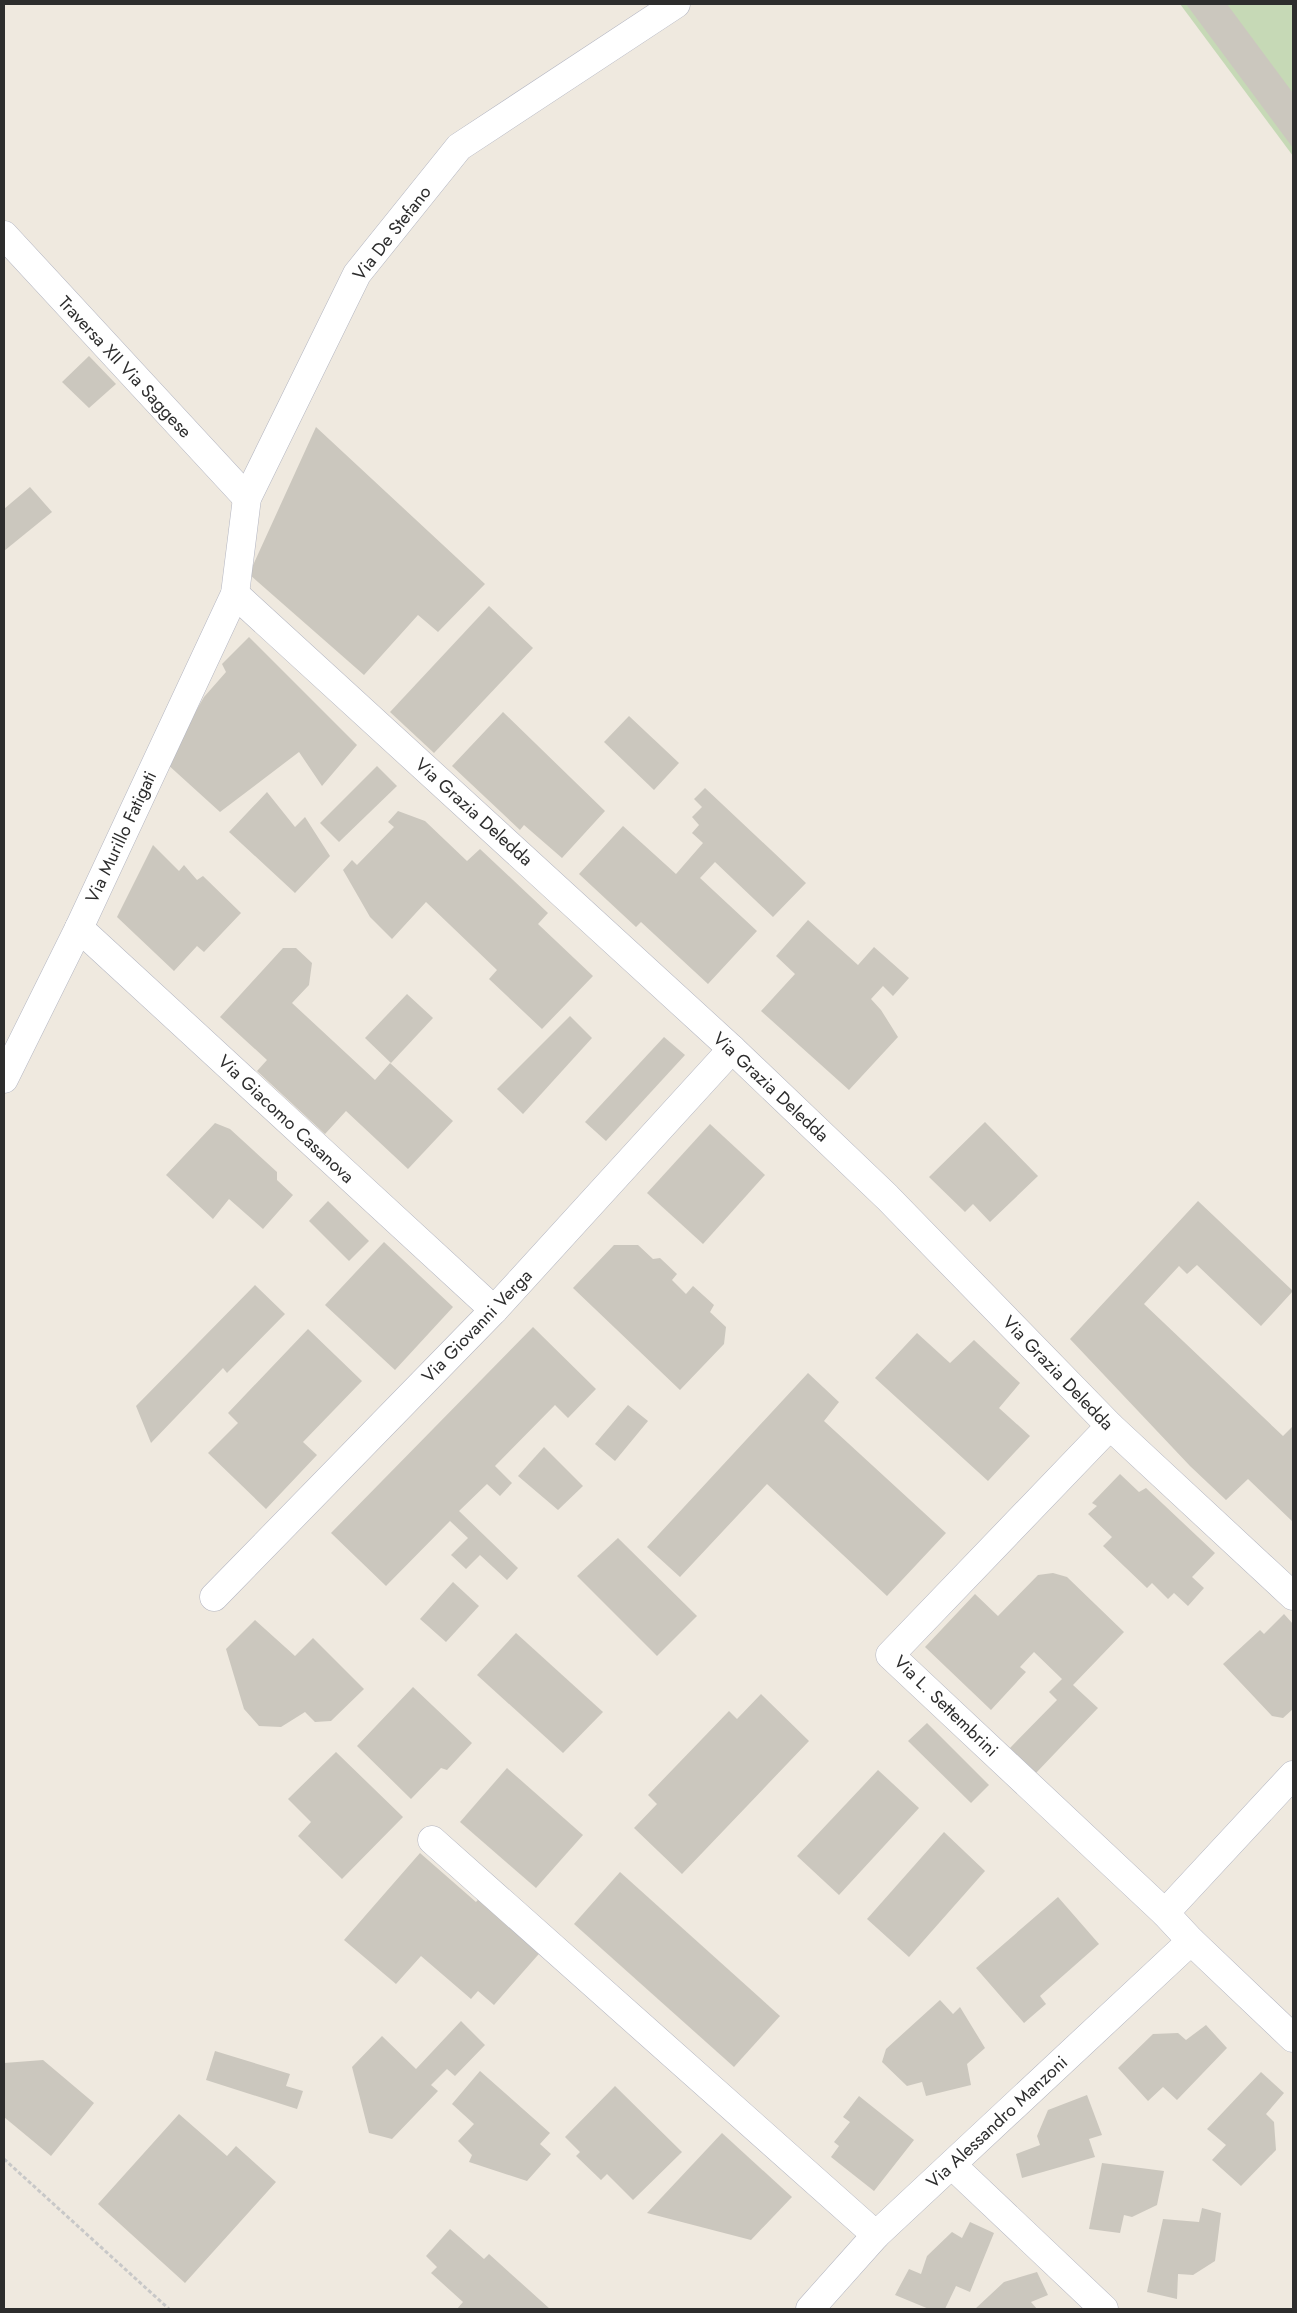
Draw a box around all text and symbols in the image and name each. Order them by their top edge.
street label: Via De Stefano [347,180,437,286]
street label: Traversa XII Via Saggese [52,290,198,444]
street label: Via Grazia Deledda [409,752,539,872]
street label: Via Murillo Fatigati [79,767,163,907]
street label: Via Grazia Deledda [707,1026,835,1148]
street label: Via Giacomo Casanova [212,1049,360,1189]
street label: Via Giovanni Verga [416,1263,538,1389]
street label: Via Grazia Deledda [996,1310,1120,1436]
street label: Via L. Settembrini [888,1649,1004,1763]
street label: Via Alessandro Manzoni [921,2050,1073,2194]

